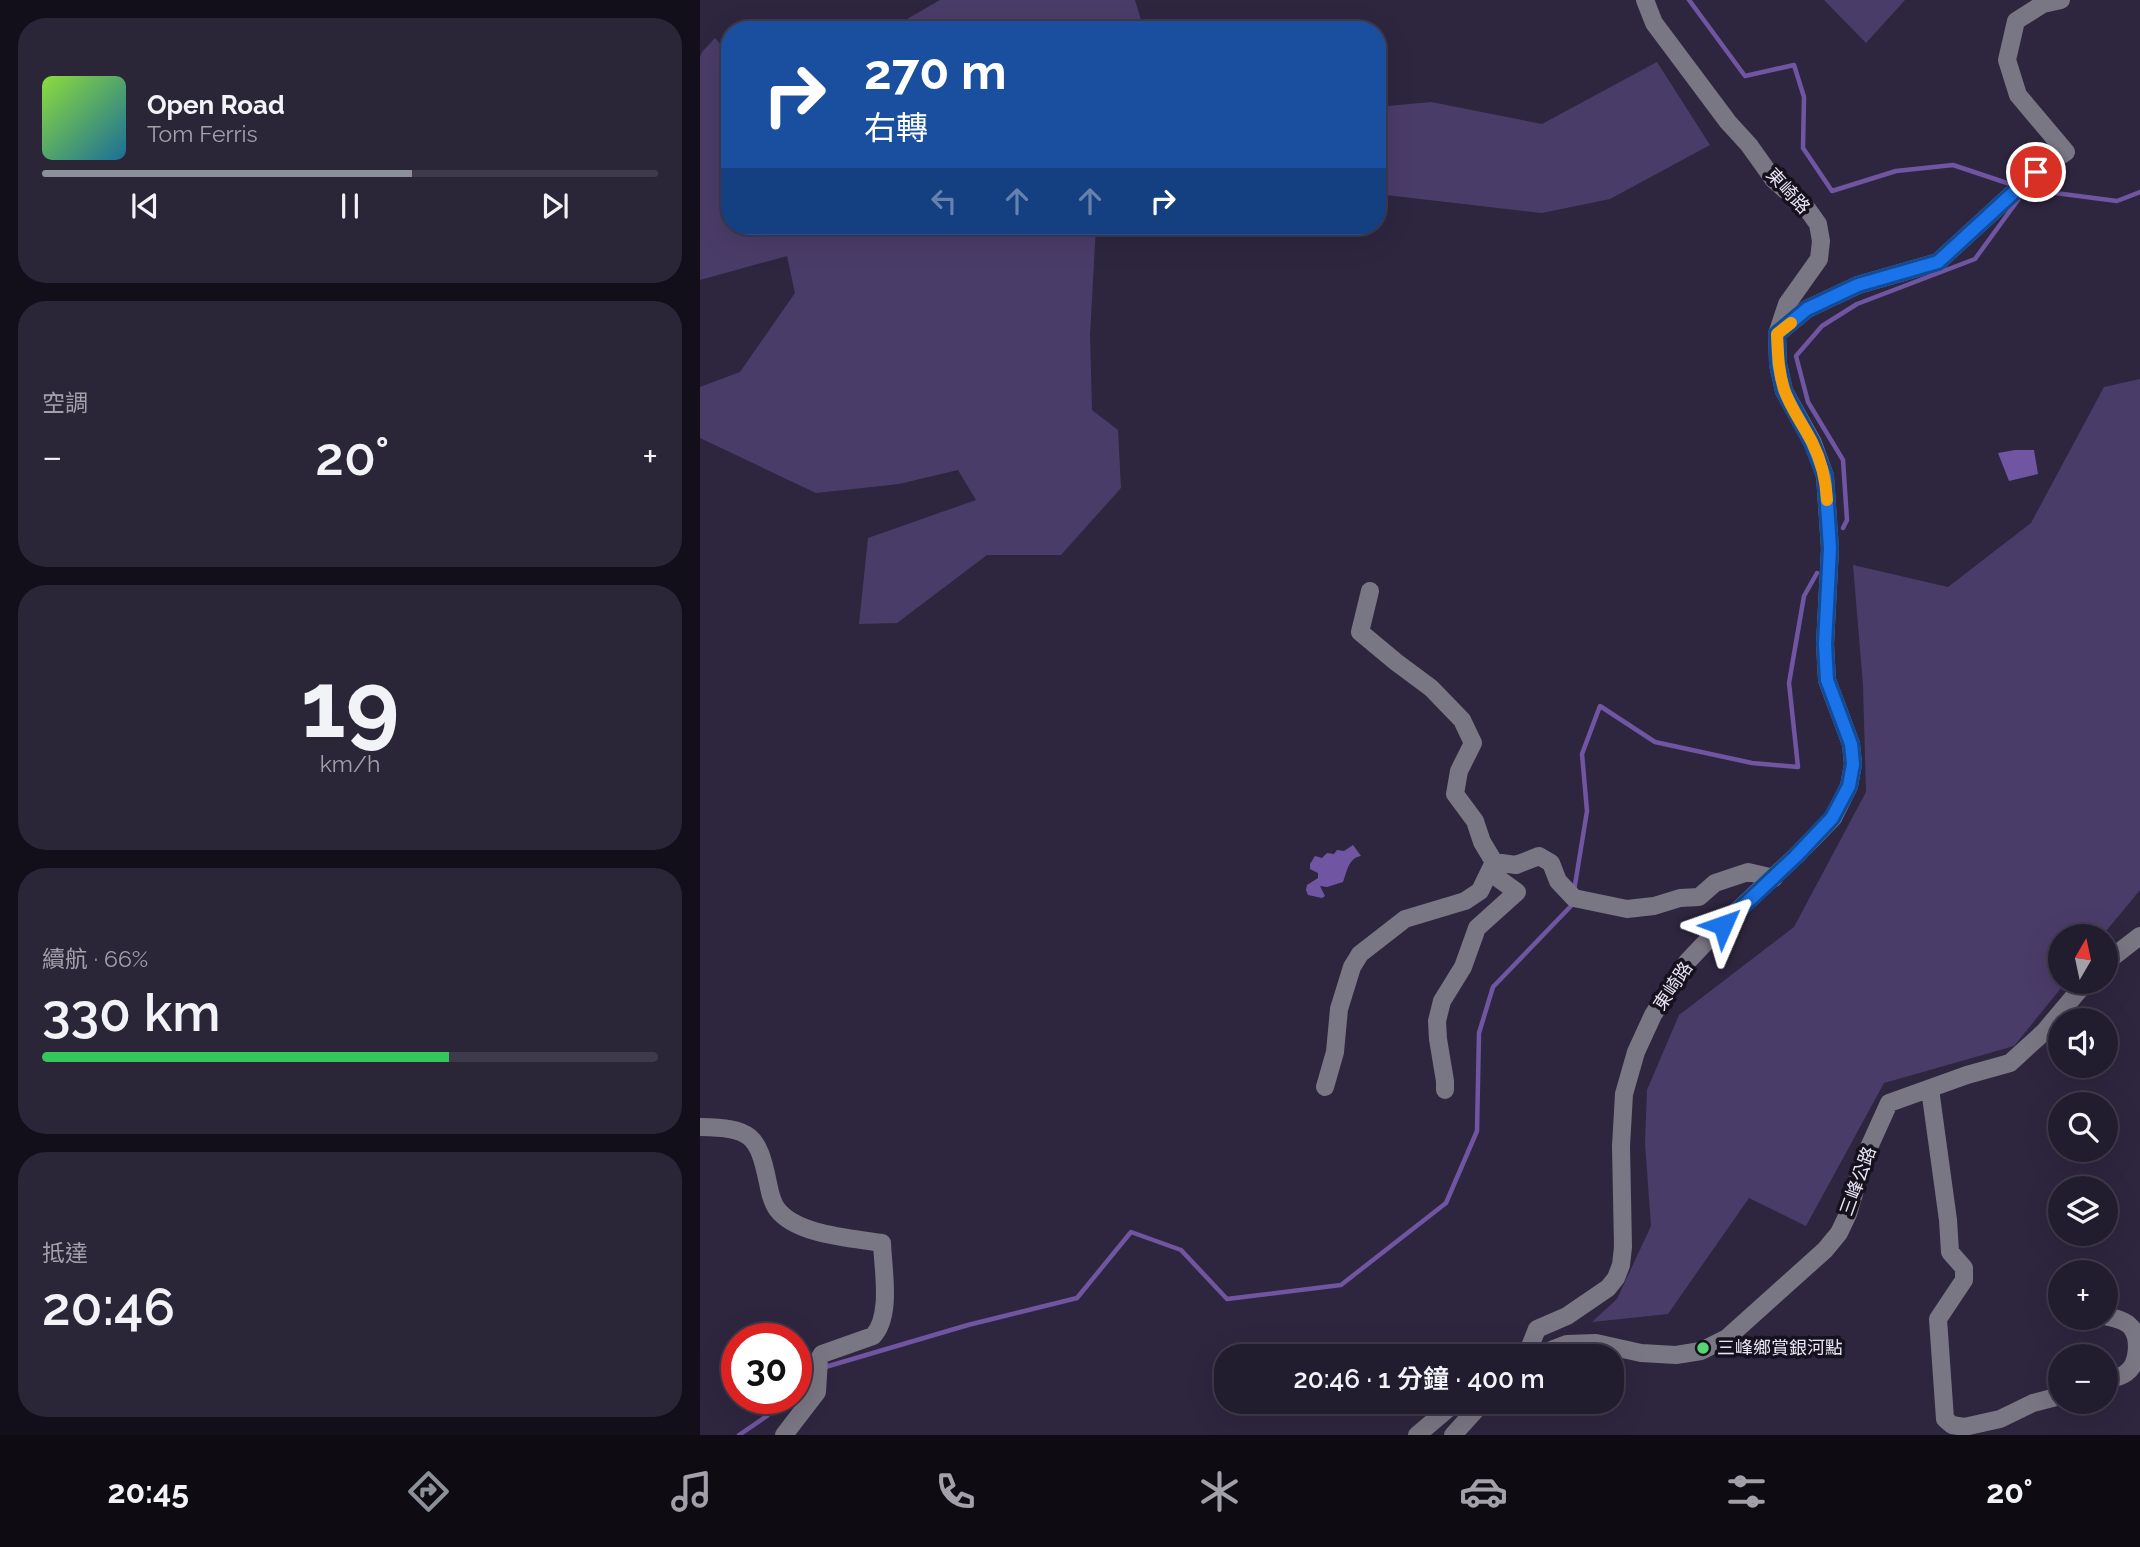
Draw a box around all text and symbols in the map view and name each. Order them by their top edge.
text: 270 m [864,43,1007,100]
icon: right [749,49,840,140]
text: Open Road [147,90,285,120]
text: 右轉 [864,109,928,146]
text: Tom Ferris [147,120,258,147]
pin [2006,142,2066,202]
icon: arrive [2017,153,2055,191]
street label: 東崎路 [1762,164,1814,218]
icon: left [925,182,963,220]
icon: ahead [998,182,1036,220]
icon: ahead [1071,182,1109,220]
icon: right [1144,182,1182,220]
icon: previous [126,187,164,225]
icon: pause [331,187,369,225]
icon: next [536,187,574,225]
text: 空調 [42,389,88,416]
text: 20° [315,426,389,487]
text: − [42,434,62,479]
text: + [642,434,658,479]
text: 19 [301,651,399,758]
text: km/h [320,750,380,777]
position arrow [1686,888,1760,962]
north arrow [2048,924,2118,994]
map controls [2048,924,2118,1414]
text: 續航 · 66% [42,945,148,972]
street label: 東崎路 [1649,957,1696,1014]
text: 330 km [42,982,221,1043]
button: sound [2048,1008,2118,1078]
button: search [2048,1092,2118,1162]
street label: 三峰公路 [1835,1143,1880,1218]
button: layers [2048,1176,2118,1246]
text: 抵達 [42,1239,88,1266]
button: + [2048,1260,2118,1330]
text: 20:46 [42,1276,175,1337]
speed limit sign: 30 [721,1323,812,1414]
place label: 三峰鄉賞銀河點 [1717,1337,1843,1358]
marker: 三峰鄉賞銀河點 [1695,1340,1711,1356]
button: − [2048,1344,2118,1414]
text: 20:46 · 1 分鐘 · 400 m [1293,1364,1545,1394]
icon: directions [404,1467,453,1516]
icon: music [667,1467,716,1516]
icon: phone [931,1467,980,1516]
icon: climate [1195,1467,1244,1516]
icon: car [1459,1467,1508,1516]
icon: filters [1722,1467,1771,1516]
text: 20:45 [107,1473,189,1510]
text: 20° [1986,1473,2033,1510]

